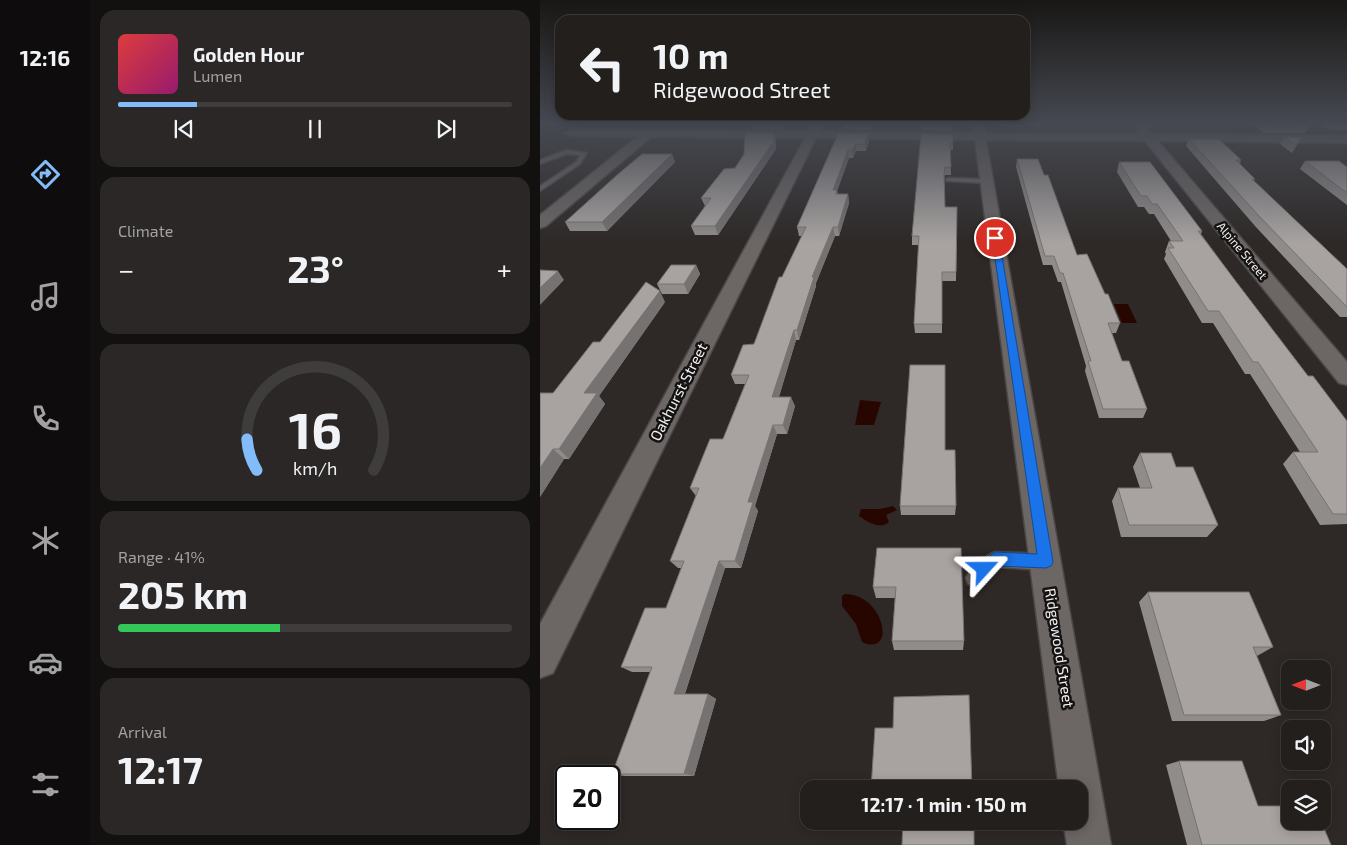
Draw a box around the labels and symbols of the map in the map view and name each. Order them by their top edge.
pin [974,217,1016,259]
street label: Alpine Street [1215,219,1271,282]
street label: Oakhurst Street [646,339,711,444]
position arrow [957,542,1009,594]
street label: Ridgewood Street [1042,587,1078,709]
north arrow [1281,660,1331,710]
speed limit sign: 20 [555,765,620,830]

